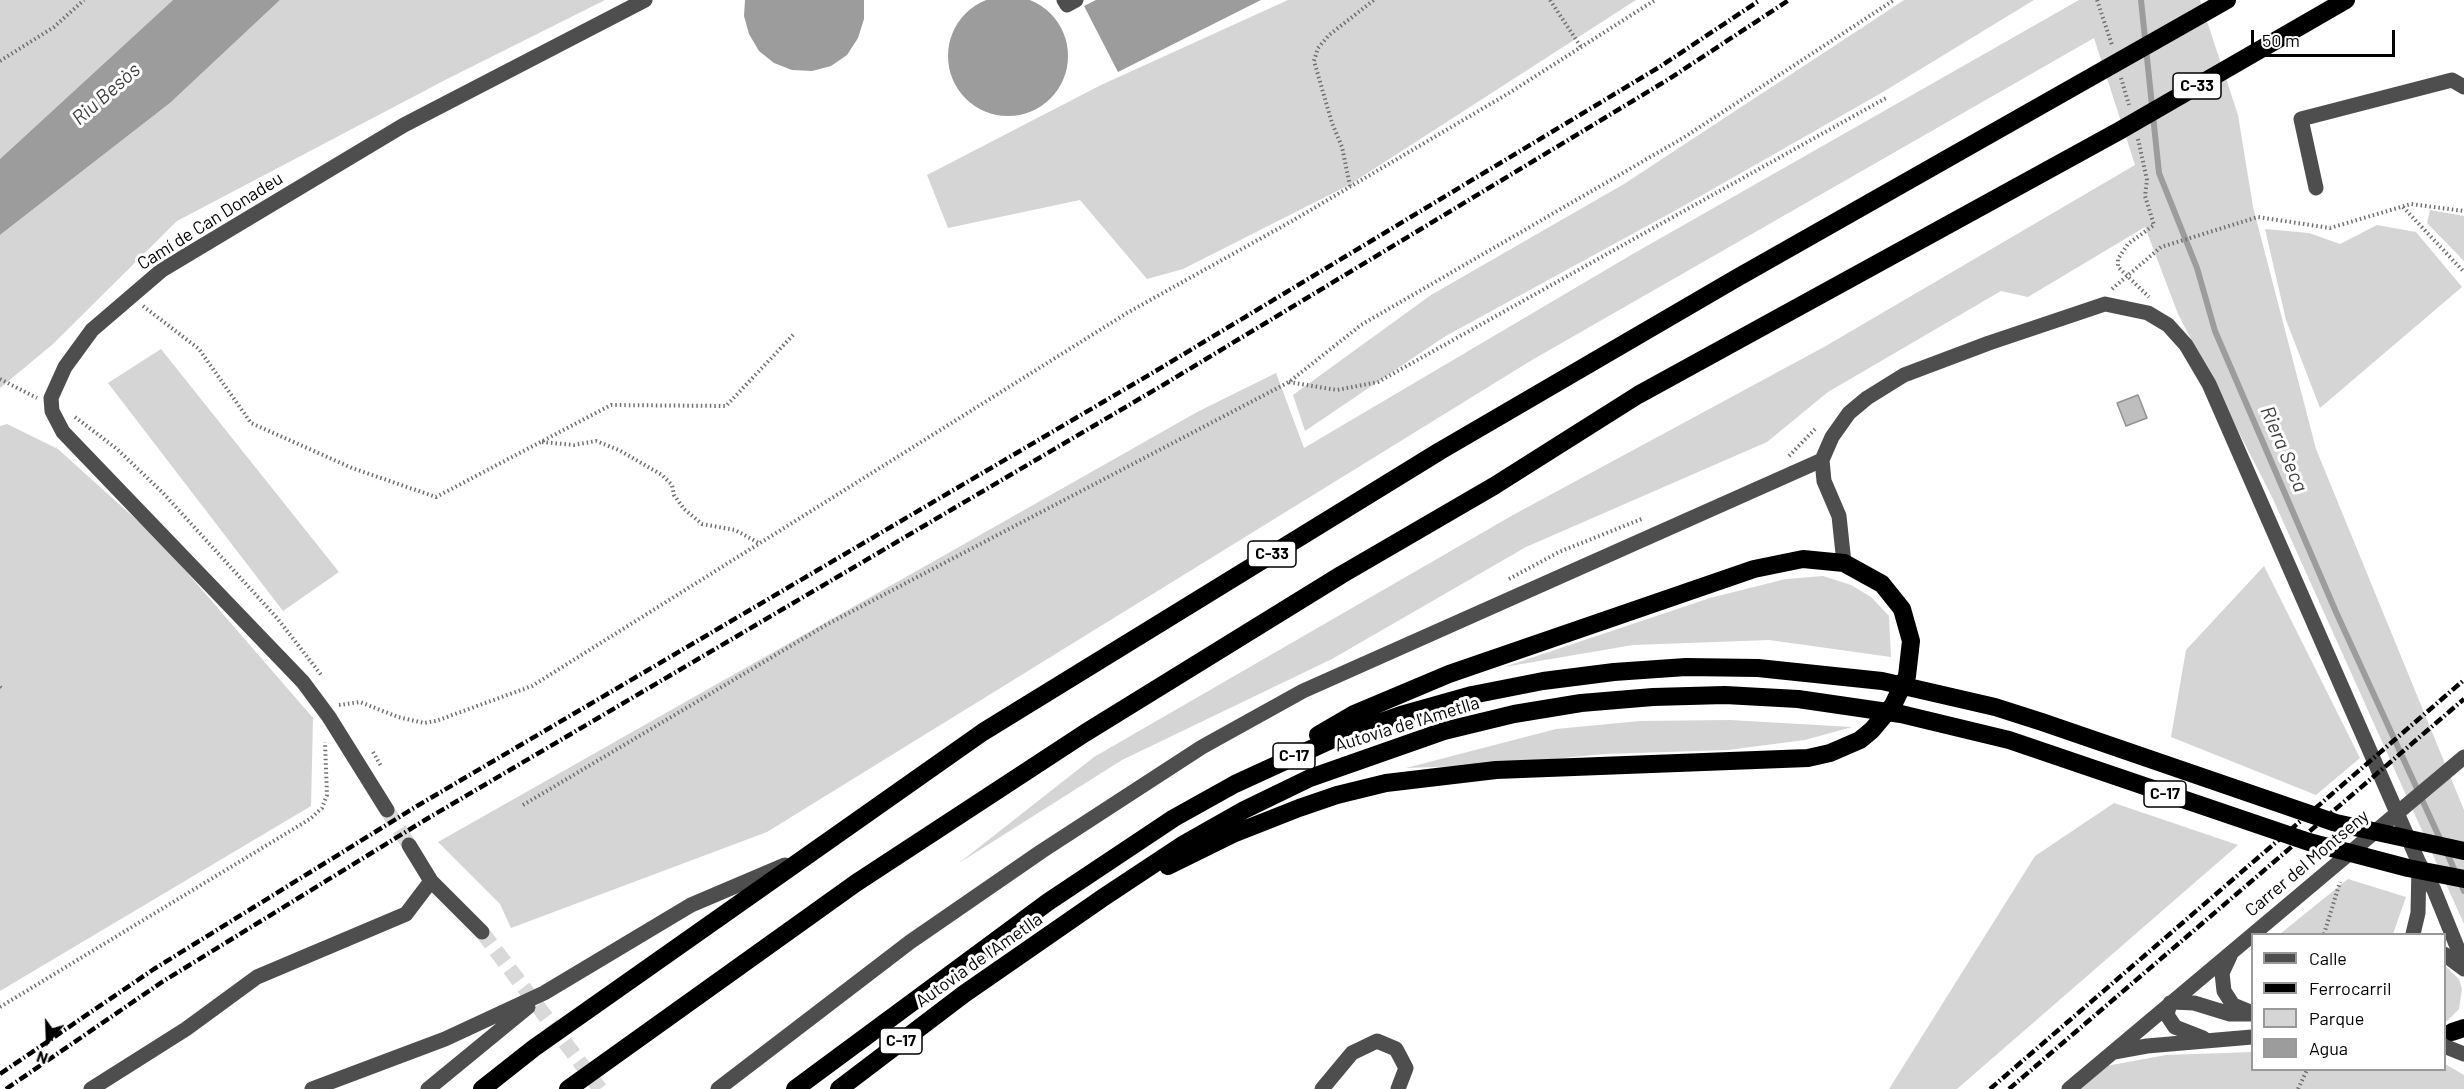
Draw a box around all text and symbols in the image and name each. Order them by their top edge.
scale bar [2254,18,2398,56]
text: 50 m [2262,29,2300,51]
water label: Riu Besòs [67,58,145,130]
road number: C-33 [2173,73,2221,99]
street label: Camí de Can Donadeu [133,167,287,275]
water label: Riera Seca [2255,403,2313,495]
road number: C-33 [1248,541,1296,567]
street label: Autovia de l'Ametlla [1332,692,1482,756]
road number: C-17 [1273,743,1315,769]
road number: C-17 [2144,781,2186,807]
street label: Carrer del Montseny [2241,805,2373,921]
street label: Autovia de l'Ametlla [911,908,1047,1012]
legend [2251,933,2446,1071]
text: Calle [2309,947,2347,969]
text: Ferrocarril [2309,977,2391,999]
text: Parque [2309,1007,2364,1029]
north arrow [18,1011,78,1071]
road number: C-17 [880,1028,922,1054]
text: Agua [2309,1037,2348,1059]
text: N [34,1048,50,1069]

